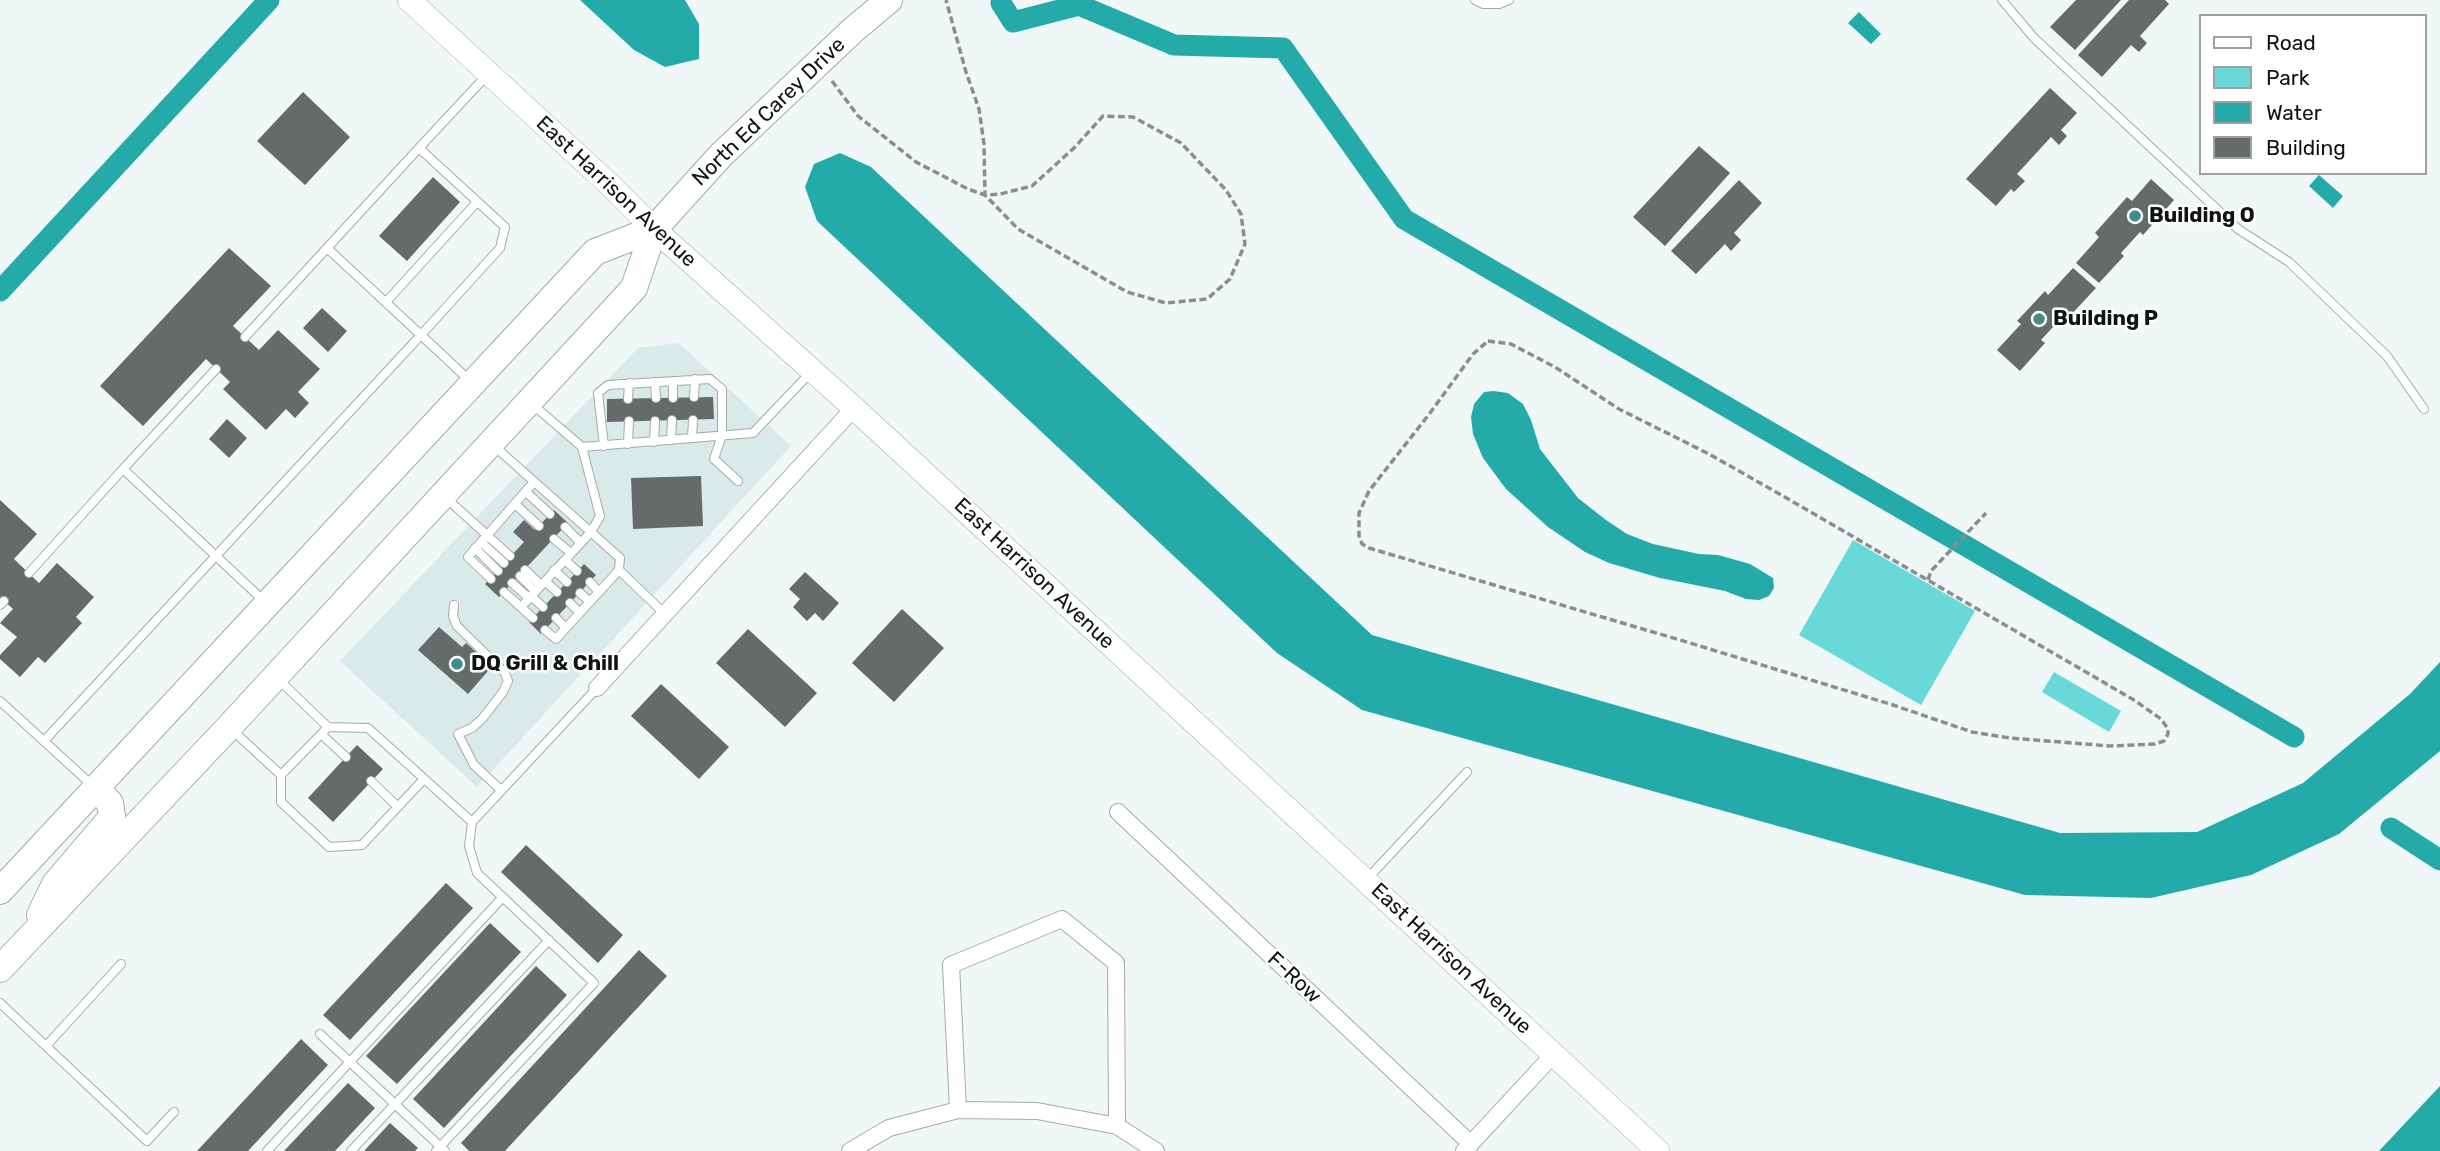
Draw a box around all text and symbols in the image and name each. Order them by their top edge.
legend [2198,14,2426,175]
text: Road [2266,30,2316,55]
street label: North Ed Carey Drive [687,32,851,192]
text: Park [2266,65,2310,90]
text: Water [2266,100,2322,125]
street label: East Harrison Avenue [531,111,701,273]
text: Building [2266,135,2346,160]
place label: Building O [2149,203,2255,229]
marker: Building O [2127,208,2143,224]
place label: Building P [2053,306,2158,332]
marker: Building P [2031,311,2047,327]
street label: East Harrison Avenue [949,493,1119,655]
place label: DQ Grill & Chill [471,651,619,677]
marker: DQ Grill & Chill [449,656,465,672]
street label: East Harrison Avenue [1366,878,1536,1040]
street label: F-Row [1262,947,1326,1009]

